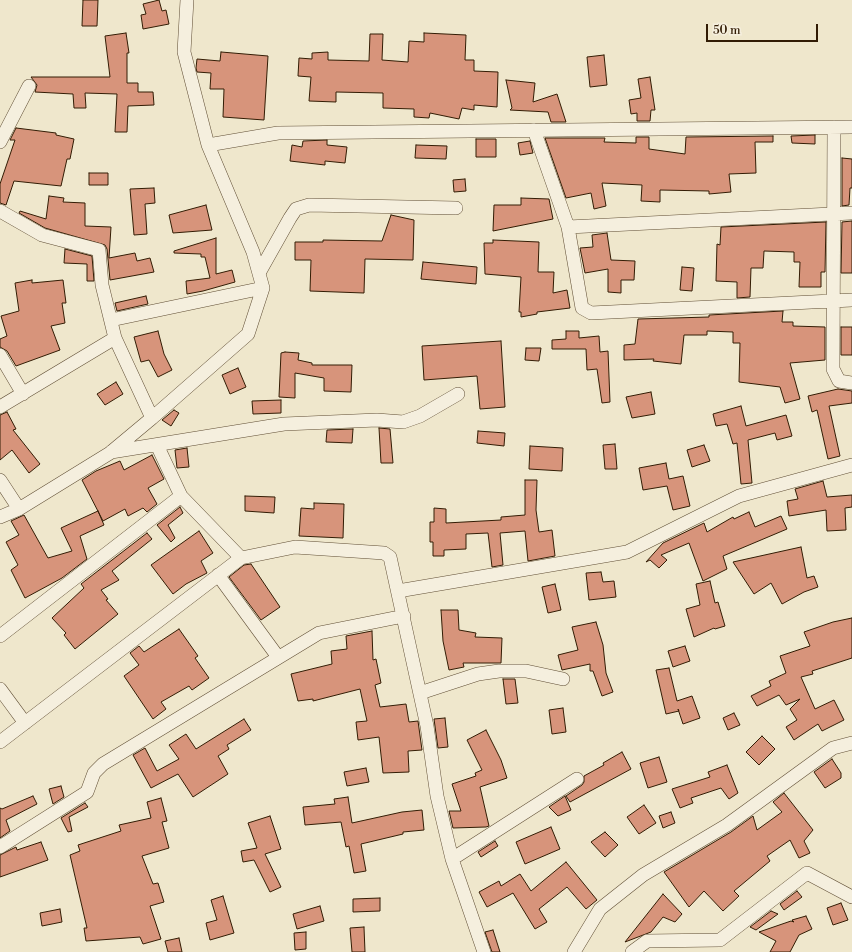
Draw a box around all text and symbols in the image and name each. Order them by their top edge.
scale bar [708,16,820,42]
text: 50 m [713,23,741,38]

